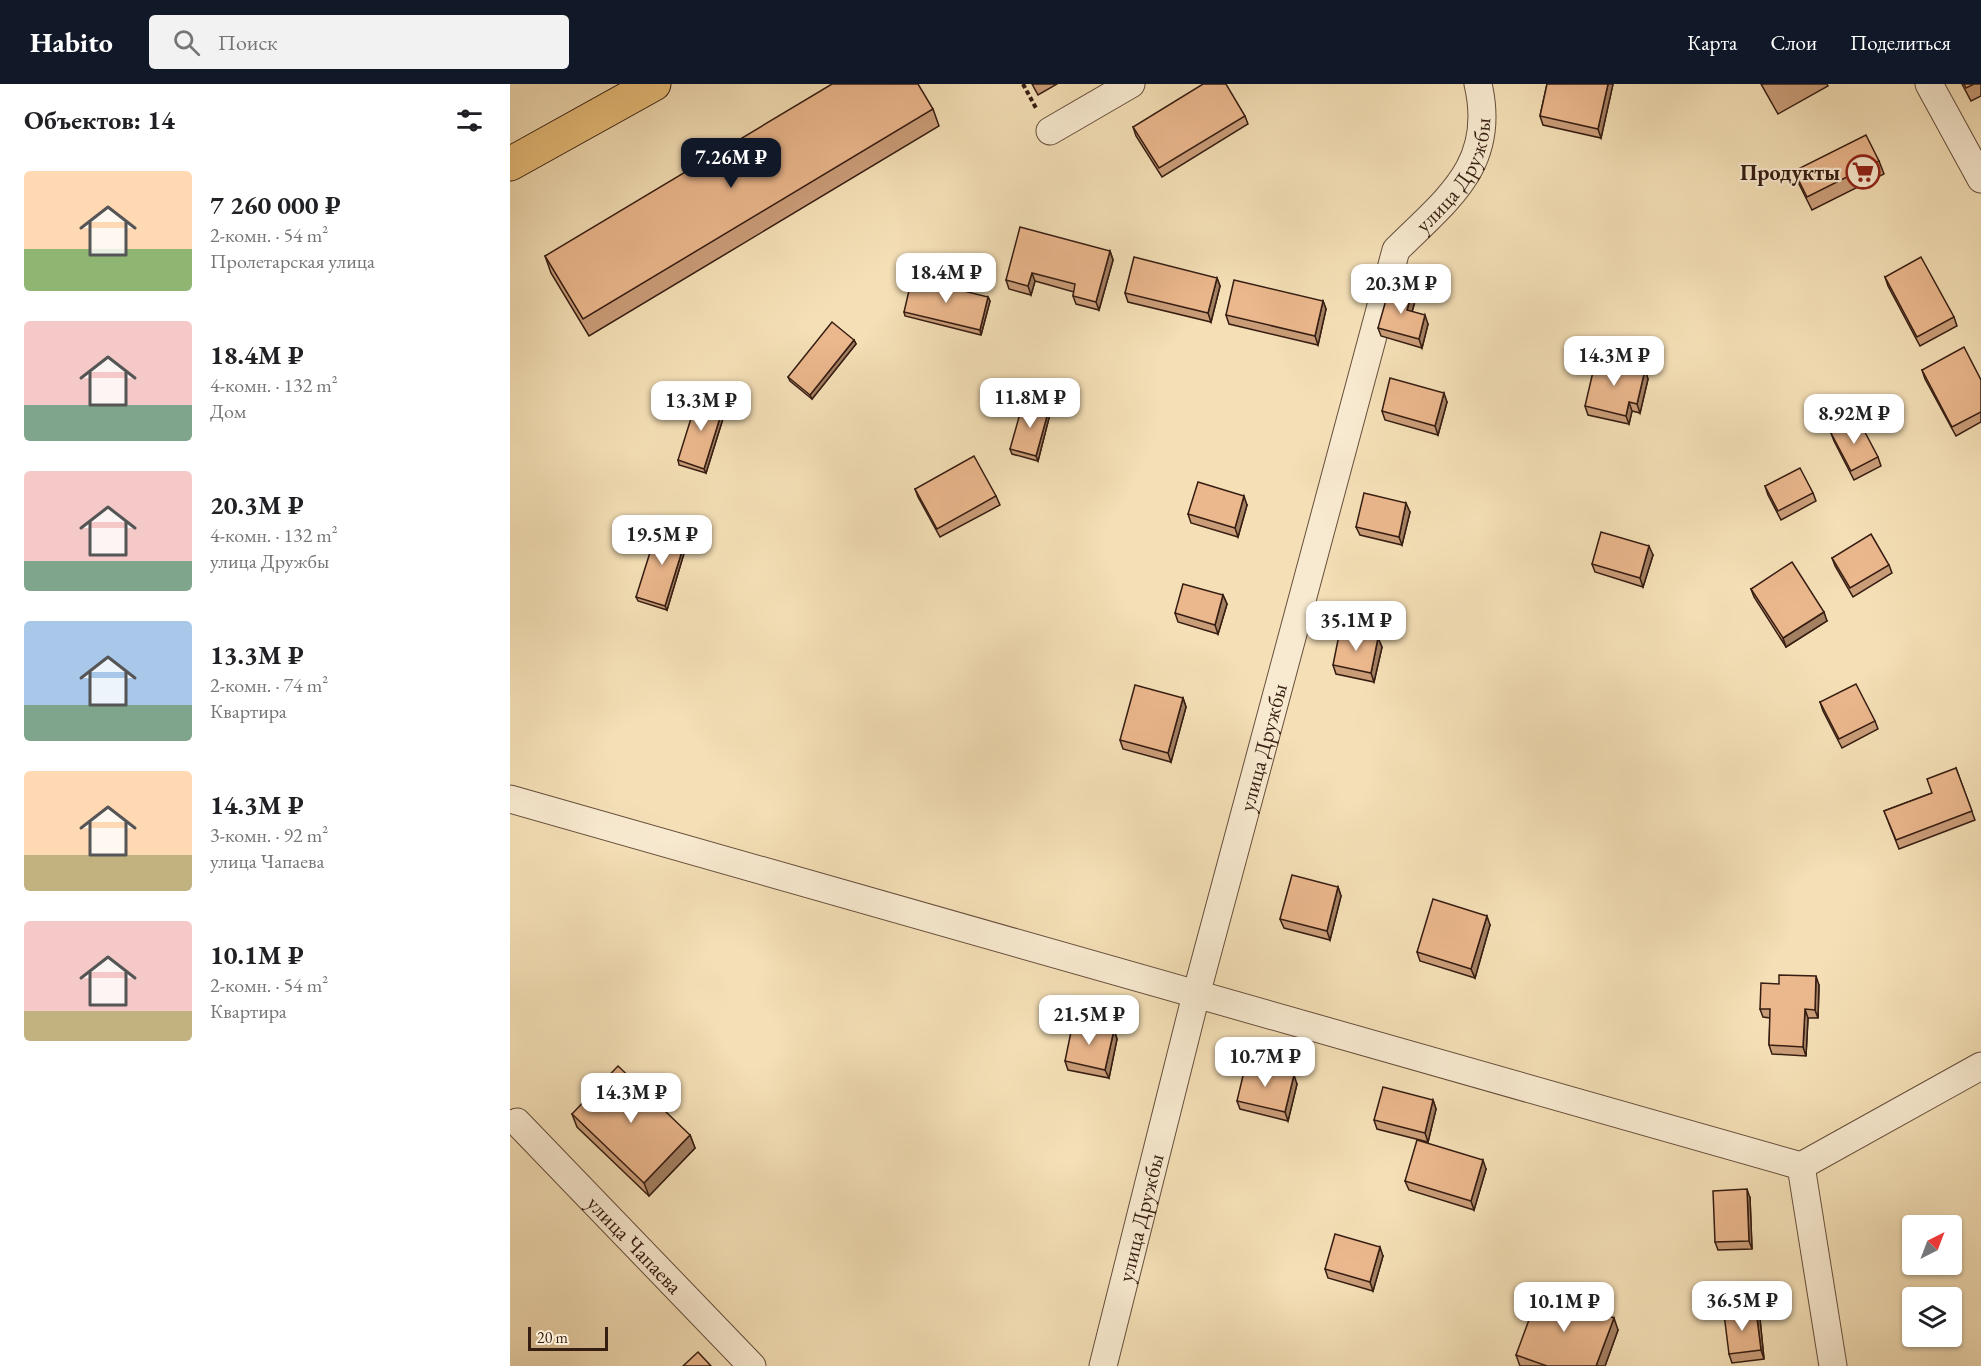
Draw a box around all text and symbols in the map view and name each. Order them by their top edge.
search box [149,15,569,69]
text: Habito [30,24,113,60]
icon: search [170,26,203,59]
text: Поиск [218,28,278,57]
text: Карта [1687,29,1737,56]
text: Слои [1770,29,1817,56]
text: Поделиться [1850,29,1951,56]
text: Объектов: 14 [24,103,175,137]
icon: filters [453,104,486,137]
street label: улица Дружбы [1409,117,1497,239]
pin: 7.26M ₽ [676,138,786,189]
text: 7.26M ₽ [695,144,767,170]
supermarket icon: Продукты [1845,154,1881,190]
place label: Продукты [1740,158,1840,187]
text: 7 260 000 ₽ [210,188,341,222]
icon: home [72,195,144,267]
text: 2-комн. · 54 m² [210,222,328,248]
text: Пролетарская улица [210,248,375,274]
pin: 18.4M ₽ [891,253,1001,304]
text: 18.4M ₽ [910,259,982,285]
pin: 20.3M ₽ [1346,264,1456,315]
text: 20.3M ₽ [1365,270,1437,296]
pin: 14.3M ₽ [1559,336,1669,387]
text: 18.4M ₽ [210,338,304,372]
text: 14.3M ₽ [1578,342,1650,368]
icon: home [72,345,144,417]
text: 4-комн. · 132 m² [210,372,338,398]
pin: 11.8M ₽ [975,378,1085,429]
pin: 13.3M ₽ [646,381,756,432]
text: 11.8M ₽ [994,384,1066,410]
text: 13.3M ₽ [665,387,737,413]
pin: 8.92M ₽ [1799,394,1909,445]
text: Дом [210,398,246,424]
text: 8.92M ₽ [1818,400,1890,426]
text: 20.3M ₽ [210,488,304,522]
icon: home [72,495,144,567]
pin: 19.5M ₽ [607,515,717,566]
text: 19.5M ₽ [626,521,698,547]
text: 4-комн. · 132 m² [210,522,338,548]
text: улица Дружбы [210,548,329,574]
pin: 35.1M ₽ [1301,601,1411,652]
text: 35.1M ₽ [1320,607,1392,633]
text: 13.3M ₽ [210,638,304,672]
icon: home [72,645,144,717]
text: 2-комн. · 74 m² [210,672,328,698]
street label: улица Дружбы [1232,680,1294,814]
text: Квартира [210,698,287,724]
text: 14.3M ₽ [210,788,304,822]
icon: home [72,795,144,867]
text: 3-комн. · 92 m² [210,822,328,848]
text: улица Чапаева [210,848,325,874]
text: 10.1M ₽ [210,938,304,972]
icon: home [72,945,144,1017]
text: 2-комн. · 54 m² [210,972,328,998]
pin: 21.5M ₽ [1034,995,1144,1046]
text: Квартира [210,998,287,1024]
text: 21.5M ₽ [1053,1001,1125,1027]
pin: 10.7M ₽ [1210,1037,1320,1088]
text: 10.7M ₽ [1229,1043,1301,1069]
pin: 14.3M ₽ [576,1073,686,1124]
text: 14.3M ₽ [595,1079,667,1105]
street label: улица Дружбы [1111,1151,1171,1285]
street label: улица Чапаева [580,1189,689,1300]
north arrow [1902,1215,1962,1275]
map controls [1902,1215,1962,1347]
pin: 36.5M ₽ [1687,1281,1797,1332]
pin: 10.1M ₽ [1509,1282,1619,1333]
text: 36.5M ₽ [1706,1287,1778,1313]
button: layers [1902,1287,1962,1347]
text: 10.1M ₽ [1528,1288,1600,1314]
scale bar [528,1324,608,1352]
text: 20 m [537,1327,568,1348]

